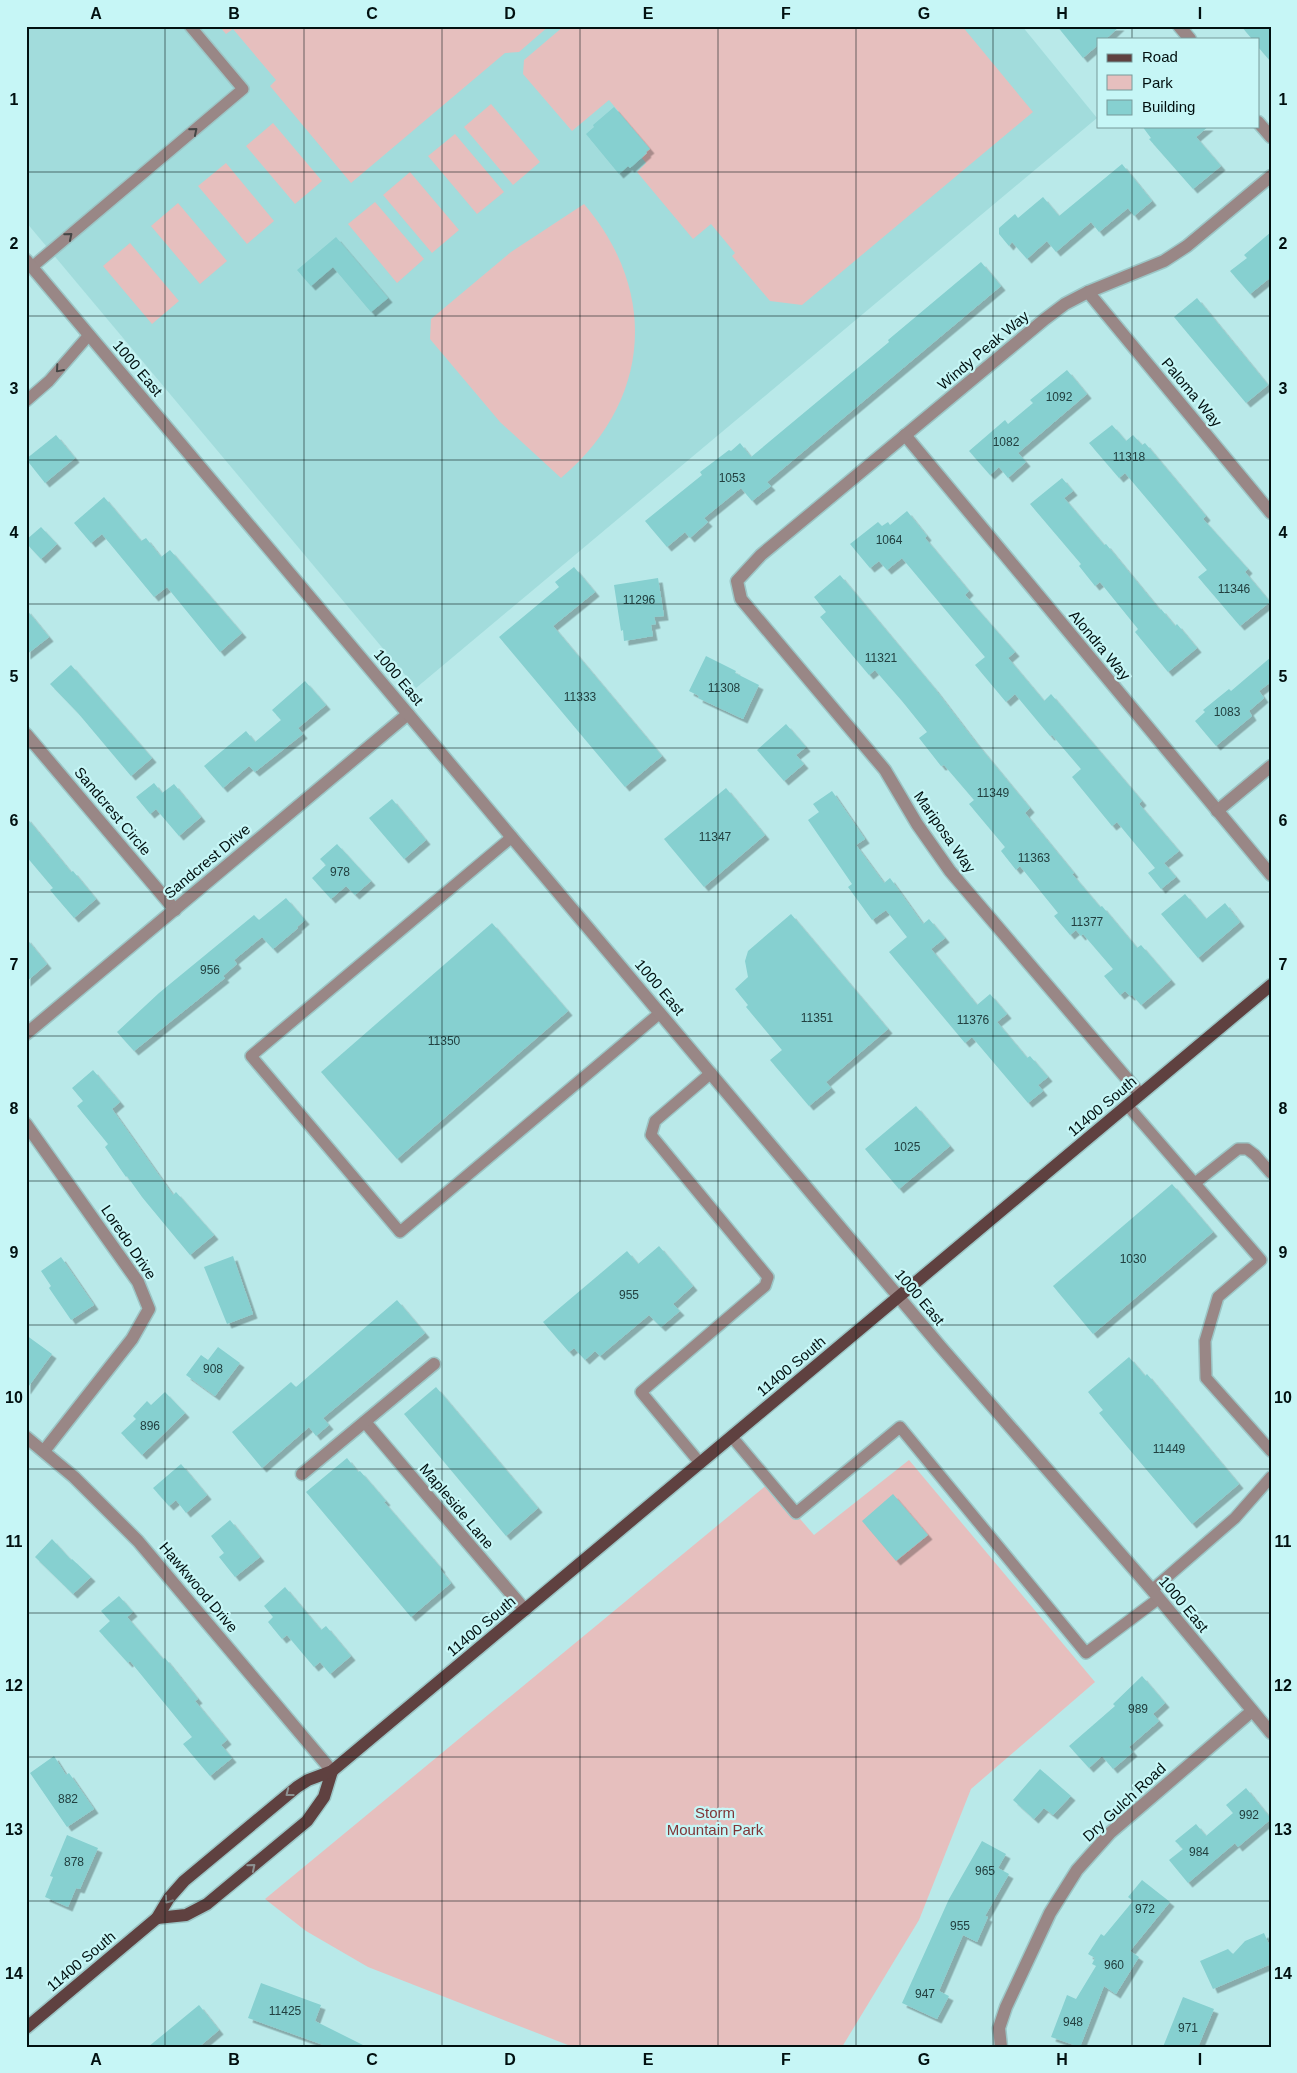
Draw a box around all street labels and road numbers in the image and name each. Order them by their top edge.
street label: Windy Peak Way [934,307,1032,393]
street label: 1000 East [110,337,167,400]
street label: Paloma Way [1158,354,1226,430]
street label: Alondra Way [1066,607,1134,684]
street label: 1000 East [371,646,428,709]
street label: Sandcrest Circle [71,763,155,859]
street label: Mariposa Way [911,788,980,876]
street label: Sandcrest Drive [161,820,253,902]
street label: 1000 East [632,956,689,1019]
street label: 11400 South [1064,1073,1140,1139]
street label: Loredo Drive [98,1202,160,1282]
street label: 1000 East [892,1266,949,1329]
street label: 11400 South [753,1333,829,1399]
street label: Mapleside Lane [416,1460,498,1552]
street label: Hawkwood Drive [156,1538,242,1636]
street label: 1000 East [1156,1573,1213,1636]
street label: 11400 South [443,1593,519,1659]
street label: Dry Gulch Road [1079,1759,1169,1845]
street label: 11400 South [43,1928,119,1994]

